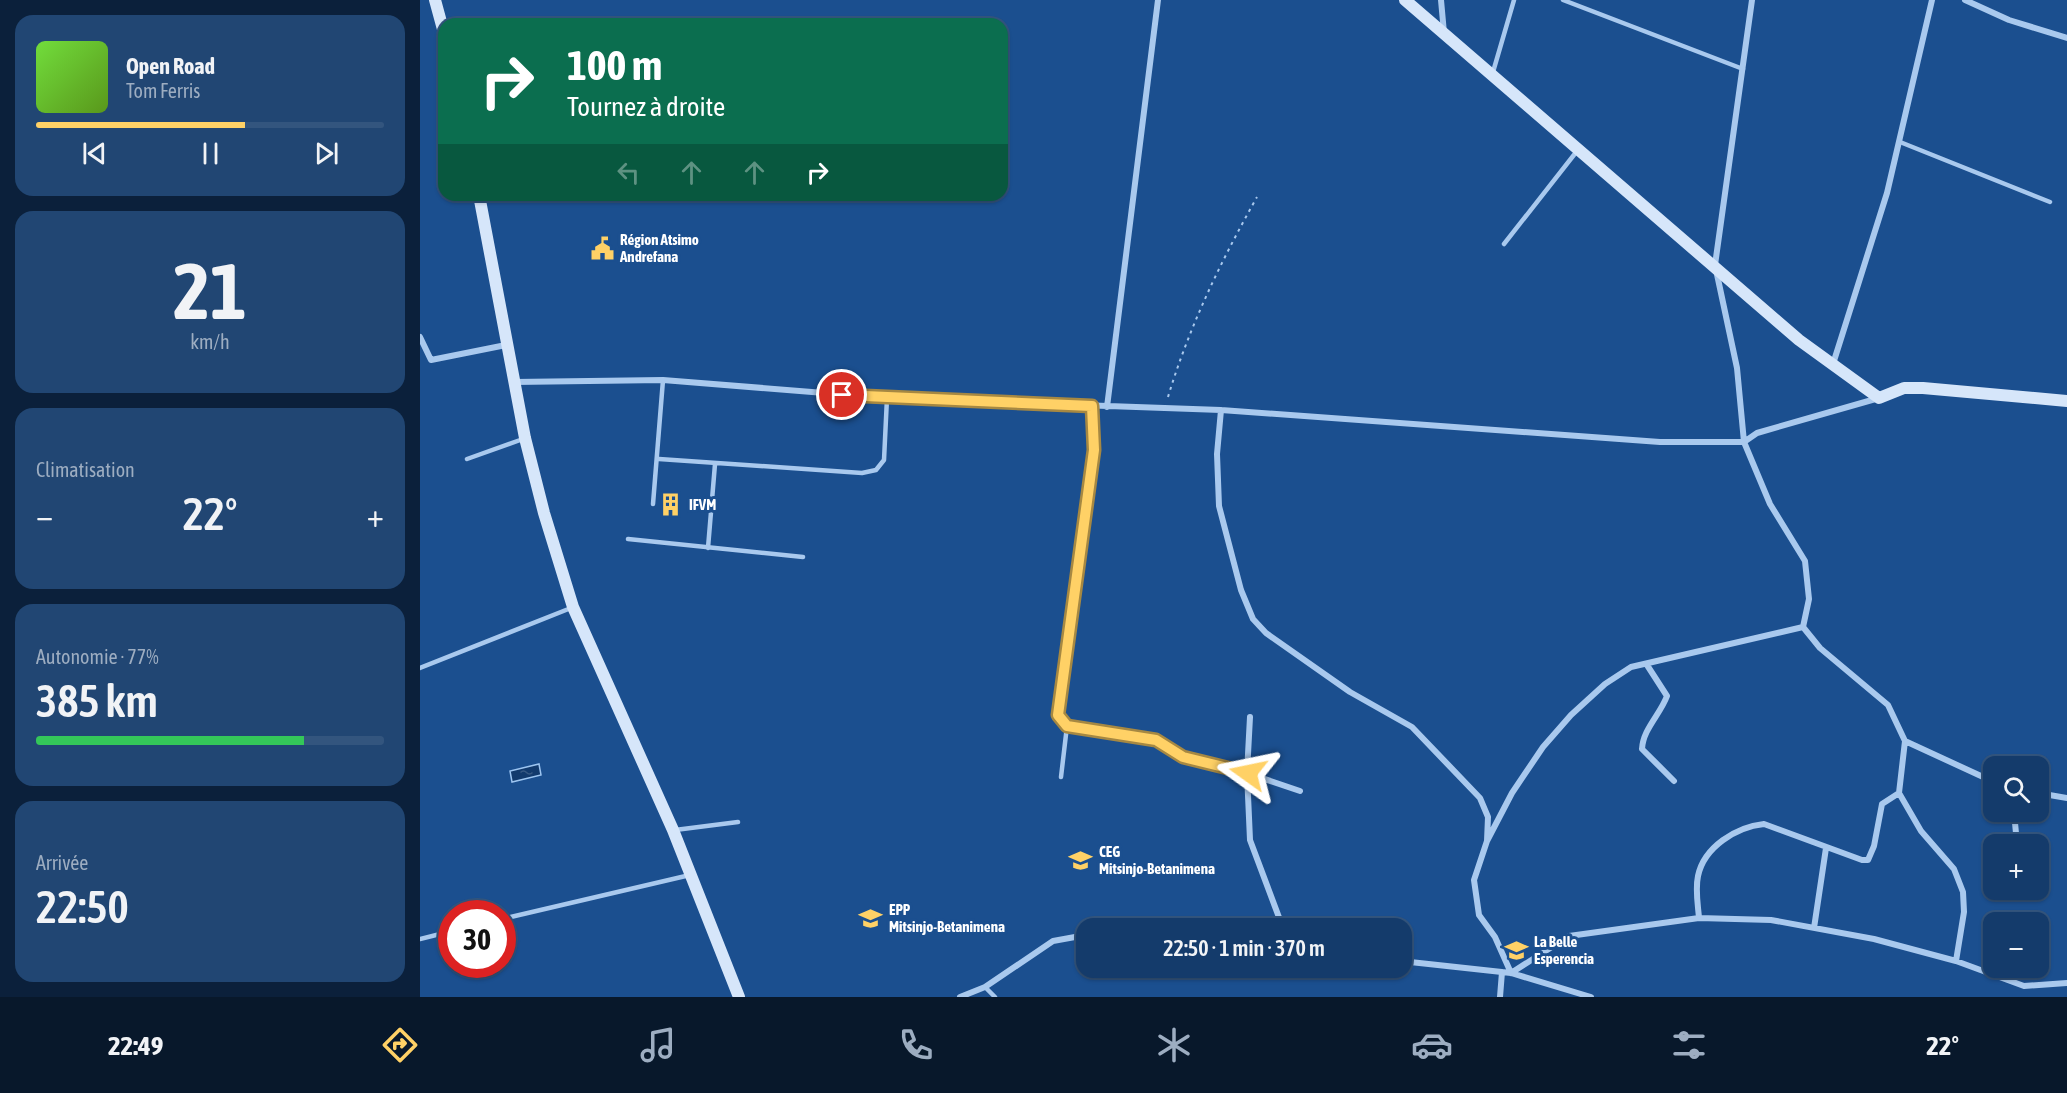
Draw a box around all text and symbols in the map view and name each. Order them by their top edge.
text: 100 m [567,41,662,89]
icon: right [468,42,546,120]
text: Open Road [126,53,215,79]
text: Tom Ferris [126,79,200,102]
text: Tournez à droite [567,91,725,122]
icon: previous [78,137,111,170]
icon: pause [194,137,227,170]
icon: next [310,137,343,170]
icon: left [612,156,645,189]
icon: ahead [675,156,708,189]
icon: ahead [738,156,771,189]
icon: right [801,156,834,189]
place label: Région Atsimo Andrefana [619,231,699,265]
public building icon: Région Atsimo Andrefana [589,235,615,261]
text: 21 [173,246,247,336]
text: km/h [190,330,230,353]
pin [816,369,867,420]
icon: arrive [825,378,858,411]
text: Climatisation [36,458,135,481]
text: 22° [183,488,237,540]
building icon: IFVM [658,491,684,517]
text: − [36,496,53,534]
text: + [367,496,384,534]
place label: IFVM [689,496,716,513]
text: Autonomie · 77% [36,645,159,668]
text: 385 km [36,675,158,727]
position arrow [1216,741,1280,805]
map controls [1983,756,2049,978]
button: search [1983,756,2049,822]
button: + [1983,834,2049,900]
place label: CEG Mitsinjo-Betanimena [1099,843,1215,877]
school or university icon: CEG Mitsinjo-Betanimena [1068,847,1094,873]
text: Arrivée [36,851,88,874]
text: 22:50 [36,881,129,933]
speed limit sign: 30 [438,900,516,978]
place label: EPP Mitsinjo-Betanimena [889,901,1005,935]
school or university icon: EPP Mitsinjo-Betanimena [858,905,884,931]
button: − [1983,912,2049,978]
place label: La Belle Esperencia [1534,933,1594,967]
text: 22:50 · 1 min · 370 m [1163,935,1325,961]
school or university icon: La Belle Esperencia [1503,937,1529,963]
icon: directions [379,1024,421,1066]
icon: music [637,1024,679,1066]
icon: phone [895,1024,937,1066]
icon: climate [1153,1024,1195,1066]
icon: car [1411,1024,1453,1066]
icon: filters [1668,1024,1710,1066]
text: 22:49 [108,1030,163,1061]
text: 22° [1926,1030,1959,1061]

